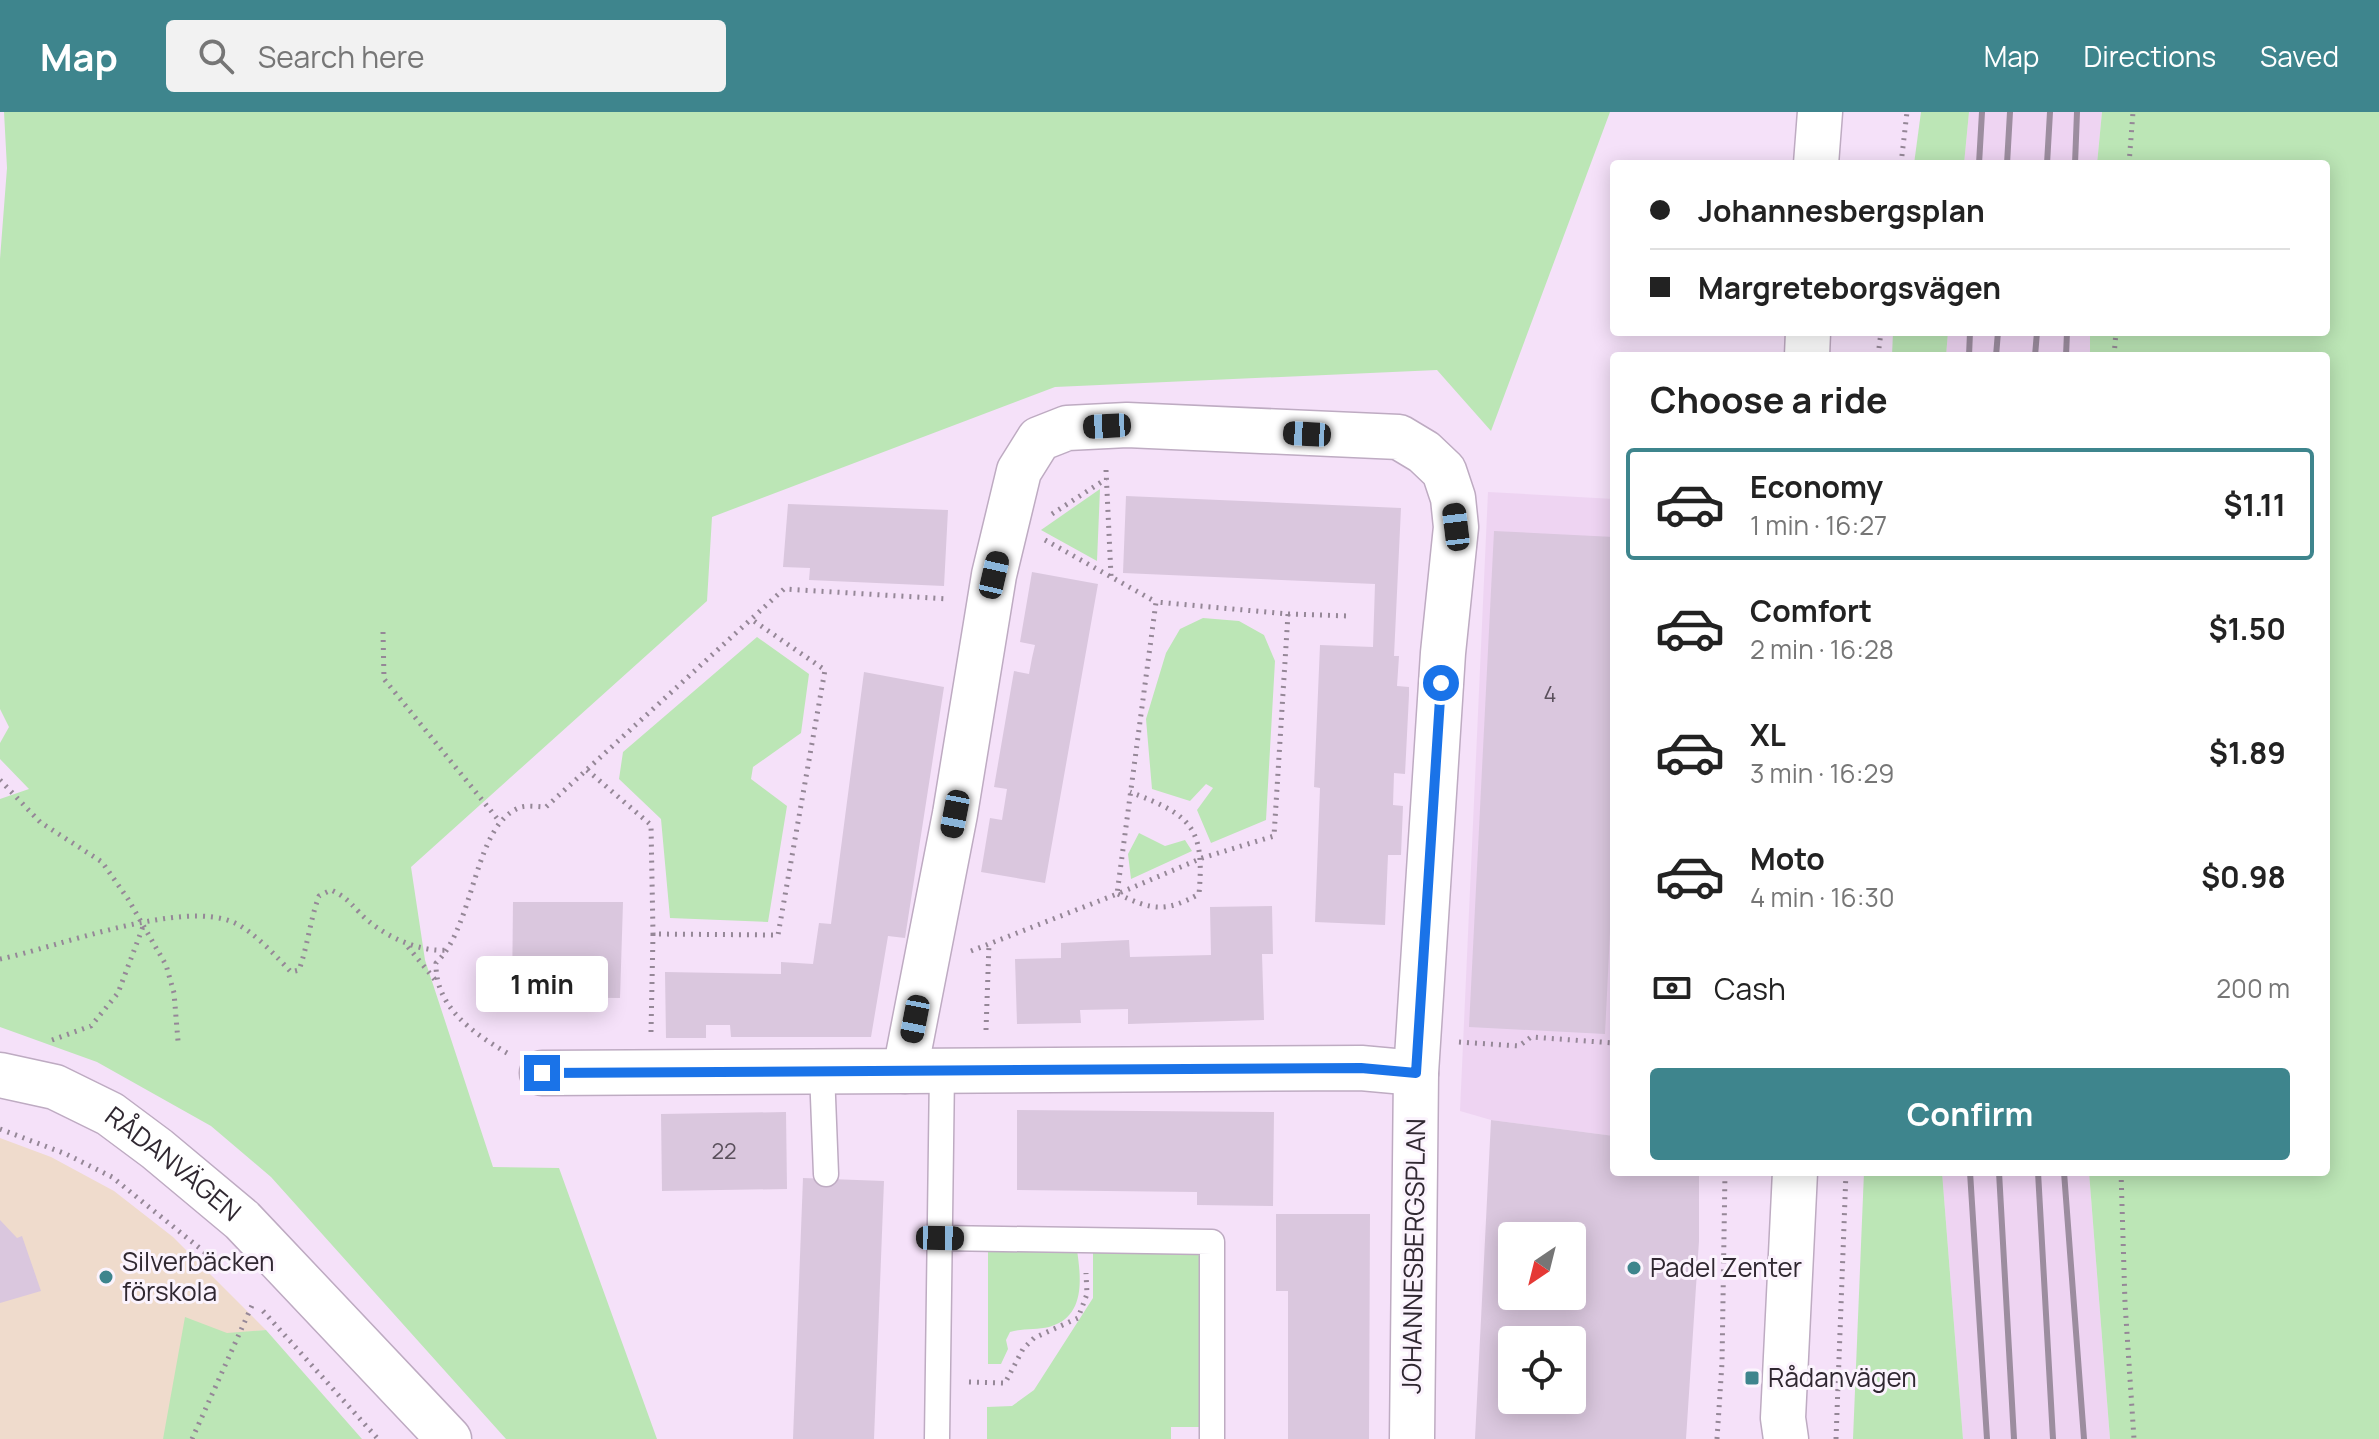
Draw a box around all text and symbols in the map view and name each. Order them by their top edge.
search box [166,20,726,92]
text: Map [40,30,118,82]
icon: search [194,34,238,78]
text: Search here [258,36,425,77]
text: Map [1984,37,2039,75]
text: Directions [2083,37,2216,75]
text: Saved [2260,37,2339,75]
text: Johannesbergsplan [1698,190,1985,231]
text: Margreteborgsvägen [1698,267,2001,308]
text: Choose a ride [1650,375,1888,424]
car [1082,413,1132,439]
car [1282,421,1332,447]
text: Economy [1750,466,1883,507]
icon: car [1654,468,1726,540]
text: $1.11 [2223,484,2286,525]
car [1441,502,1471,552]
text: 1 min · 16:27 [1750,507,1887,543]
car [977,549,1011,601]
text: Comfort [1750,590,1872,631]
icon: car [1654,592,1726,664]
text: $1.50 [2209,608,2286,649]
text: 2 min · 16:28 [1750,631,1894,667]
route start [1423,665,1459,701]
house number: 4 [1544,679,1556,709]
text: XL [1750,714,1786,755]
icon: car [1654,716,1726,788]
text: $1.89 [2209,732,2286,773]
text: 3 min · 16:29 [1750,755,1894,791]
car [939,788,971,840]
text: Moto [1750,838,1825,879]
icon: car [1654,840,1726,912]
text: $0.98 [2201,856,2286,897]
text: 4 min · 16:30 [1750,879,1895,915]
callout: 1 min [476,957,608,1013]
text: 1 min [510,966,574,1002]
icon: cash [1650,966,1694,1010]
text: Cash [1714,968,1786,1009]
text: 200 m [2216,970,2290,1006]
car [899,993,931,1045]
route end [524,1055,560,1091]
button: Confirm [1650,1068,2290,1160]
street label: RÅDANVÄGEN [98,1098,249,1229]
street label: JOHANNESBERGSPLAN [1393,1118,1433,1394]
house number: 22 [711,1136,737,1166]
north arrow [1498,1222,1586,1310]
map controls [1498,1222,1586,1414]
car [916,1226,964,1250]
place label: Silverbäcken förskola [122,1243,275,1309]
place label: Padel Zenter [1650,1249,1802,1285]
marker: Padel Zenter [1625,1259,1643,1277]
marker: Silverbäcken förskola [97,1268,115,1286]
button: locate [1498,1326,1586,1414]
place label: Rådanvägen [1768,1359,1917,1395]
marker: Rådanvägen [1743,1369,1761,1387]

